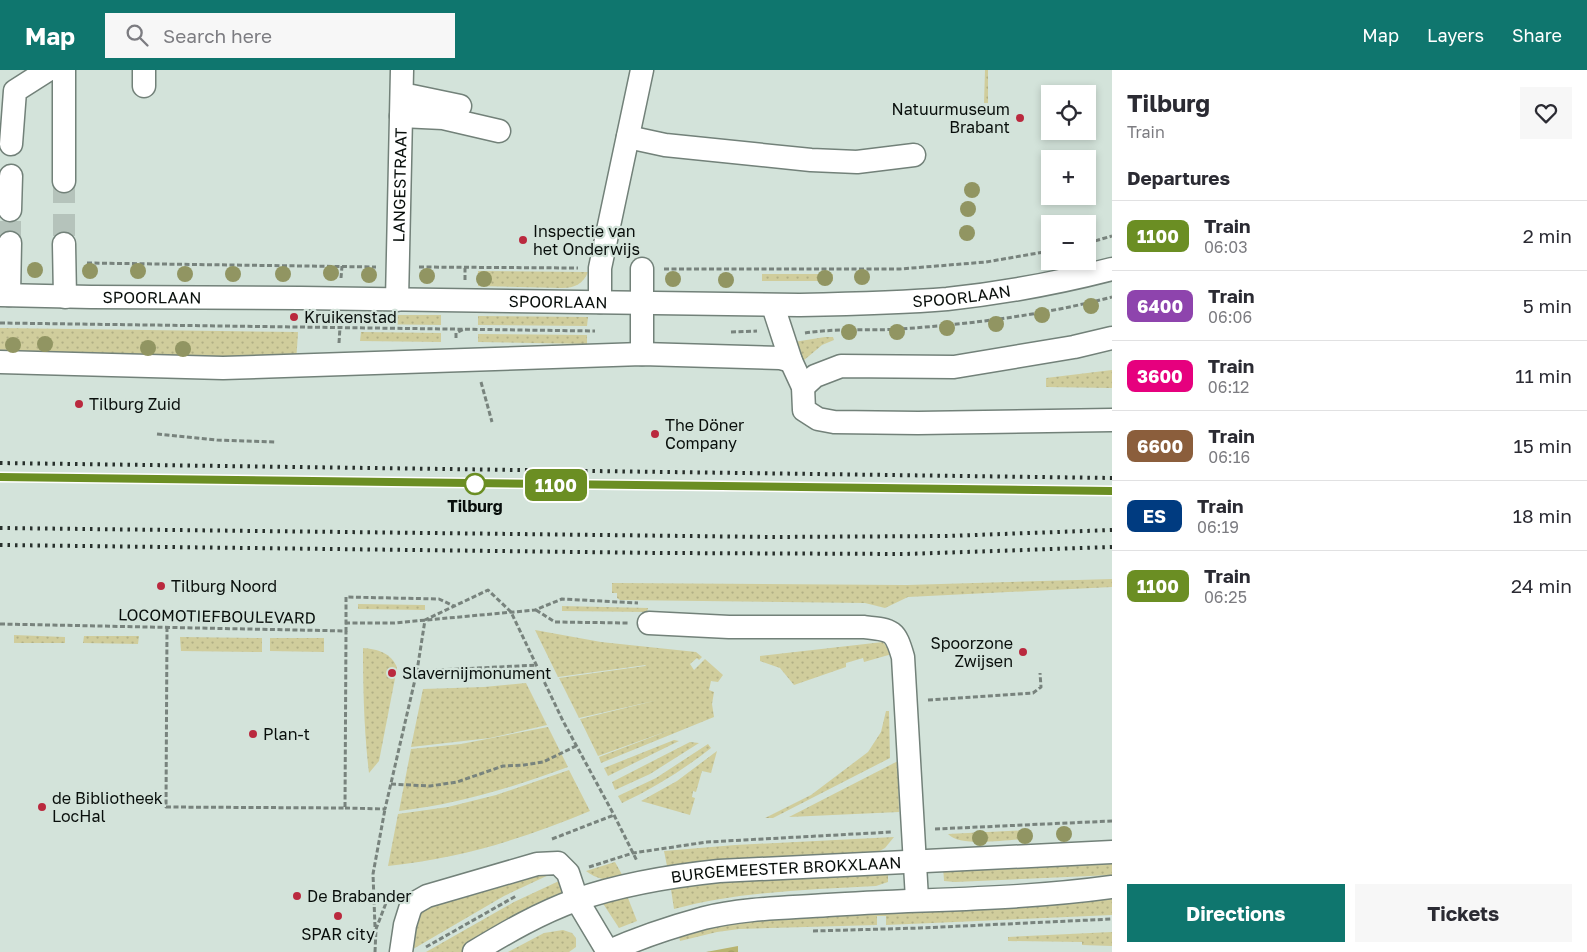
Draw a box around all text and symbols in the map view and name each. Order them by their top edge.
search box [105,13,455,58]
text: Map [25,21,75,50]
icon: search [123,21,151,49]
text: Search here [163,24,272,47]
text: Map [1362,24,1399,46]
text: Layers [1427,24,1484,46]
text: Share [1512,24,1562,46]
map controls [1041,85,1096,270]
button: locate [1041,85,1096,140]
button: heart [1520,87,1572,139]
text: Tilburg [1127,88,1210,117]
place label: Natuurmuseum Brabant [892,99,1010,137]
marker: Natuurmuseum Brabant [1014,112,1026,124]
text: Train [1127,122,1165,142]
street label: LANGESTRAAT [388,127,411,243]
button: + [1041,150,1096,205]
text: Departures [1127,166,1230,189]
text: Train [1204,214,1250,237]
button: − [1041,215,1096,270]
place label: Inspectie van het Onderwijs [533,221,640,259]
text: 2 min [1523,224,1572,247]
text: 1100 [1137,225,1179,247]
marker: Inspectie van het Onderwijs [517,234,529,246]
text: 06:03 [1204,237,1248,257]
street label: SPOORLAAN [912,281,1012,311]
text: Train [1208,284,1255,307]
street label: SPOORLAAN [102,287,201,308]
street label: SPOORLAAN [508,291,608,312]
text: 5 min [1523,294,1572,317]
text: 6400 [1137,295,1183,317]
place label: Kruikenstad [304,307,397,327]
text: 06:06 [1208,307,1252,327]
marker: Kruikenstad [288,311,300,323]
text: Train [1208,354,1254,377]
text: 11 min [1515,364,1572,387]
text: 3600 [1137,365,1183,387]
text: 06:12 [1208,377,1249,397]
place label: Tilburg Zuid [89,394,181,414]
marker: Tilburg Zuid [73,398,85,410]
place label: The Döner Company [665,415,744,453]
text: Train [1208,424,1255,447]
marker: The Döner Company [649,428,661,440]
text: 15 min [1513,434,1572,457]
text: 6600 [1137,435,1183,457]
text: 06:16 [1208,447,1250,467]
line badge: 1100 [521,469,591,501]
marker: Tilburg [464,473,486,495]
text: 1100 [535,474,577,496]
text: Train [1197,494,1243,517]
place label: Tilburg [447,496,503,516]
text: 18 min [1513,504,1572,527]
text: ES [1143,505,1166,527]
text: 06:19 [1197,517,1239,537]
text: Train [1204,564,1250,587]
text: 24 min [1511,574,1572,597]
text: 1100 [1137,575,1179,597]
place label: Tilburg Noord [171,576,277,596]
marker: Tilburg Noord [155,580,167,592]
text: 06:25 [1204,587,1247,607]
street label: LOCOMOTIEFBOULEVARD [118,604,316,628]
place label: Spoorzone Zwijsen [930,633,1013,671]
marker: Spoorzone Zwijsen [1017,646,1029,658]
place label: Slavernijmonument [402,663,551,683]
marker: Slavernijmonument [386,667,398,679]
place label: Plan-t [263,724,310,744]
marker: Plan-t [247,728,259,740]
place label: de Bibliotheek LocHal [52,788,163,826]
marker: de Bibliotheek LocHal [36,801,48,813]
street label: BURGEMEESTER BROKXLAAN [669,852,902,887]
button: Directions [1127,884,1345,942]
button: Tickets [1355,884,1572,942]
place label: De Brabander [307,886,411,906]
marker: De Brabander [291,890,303,902]
marker: SPAR city [332,910,344,922]
place label: SPAR city [301,924,375,944]

